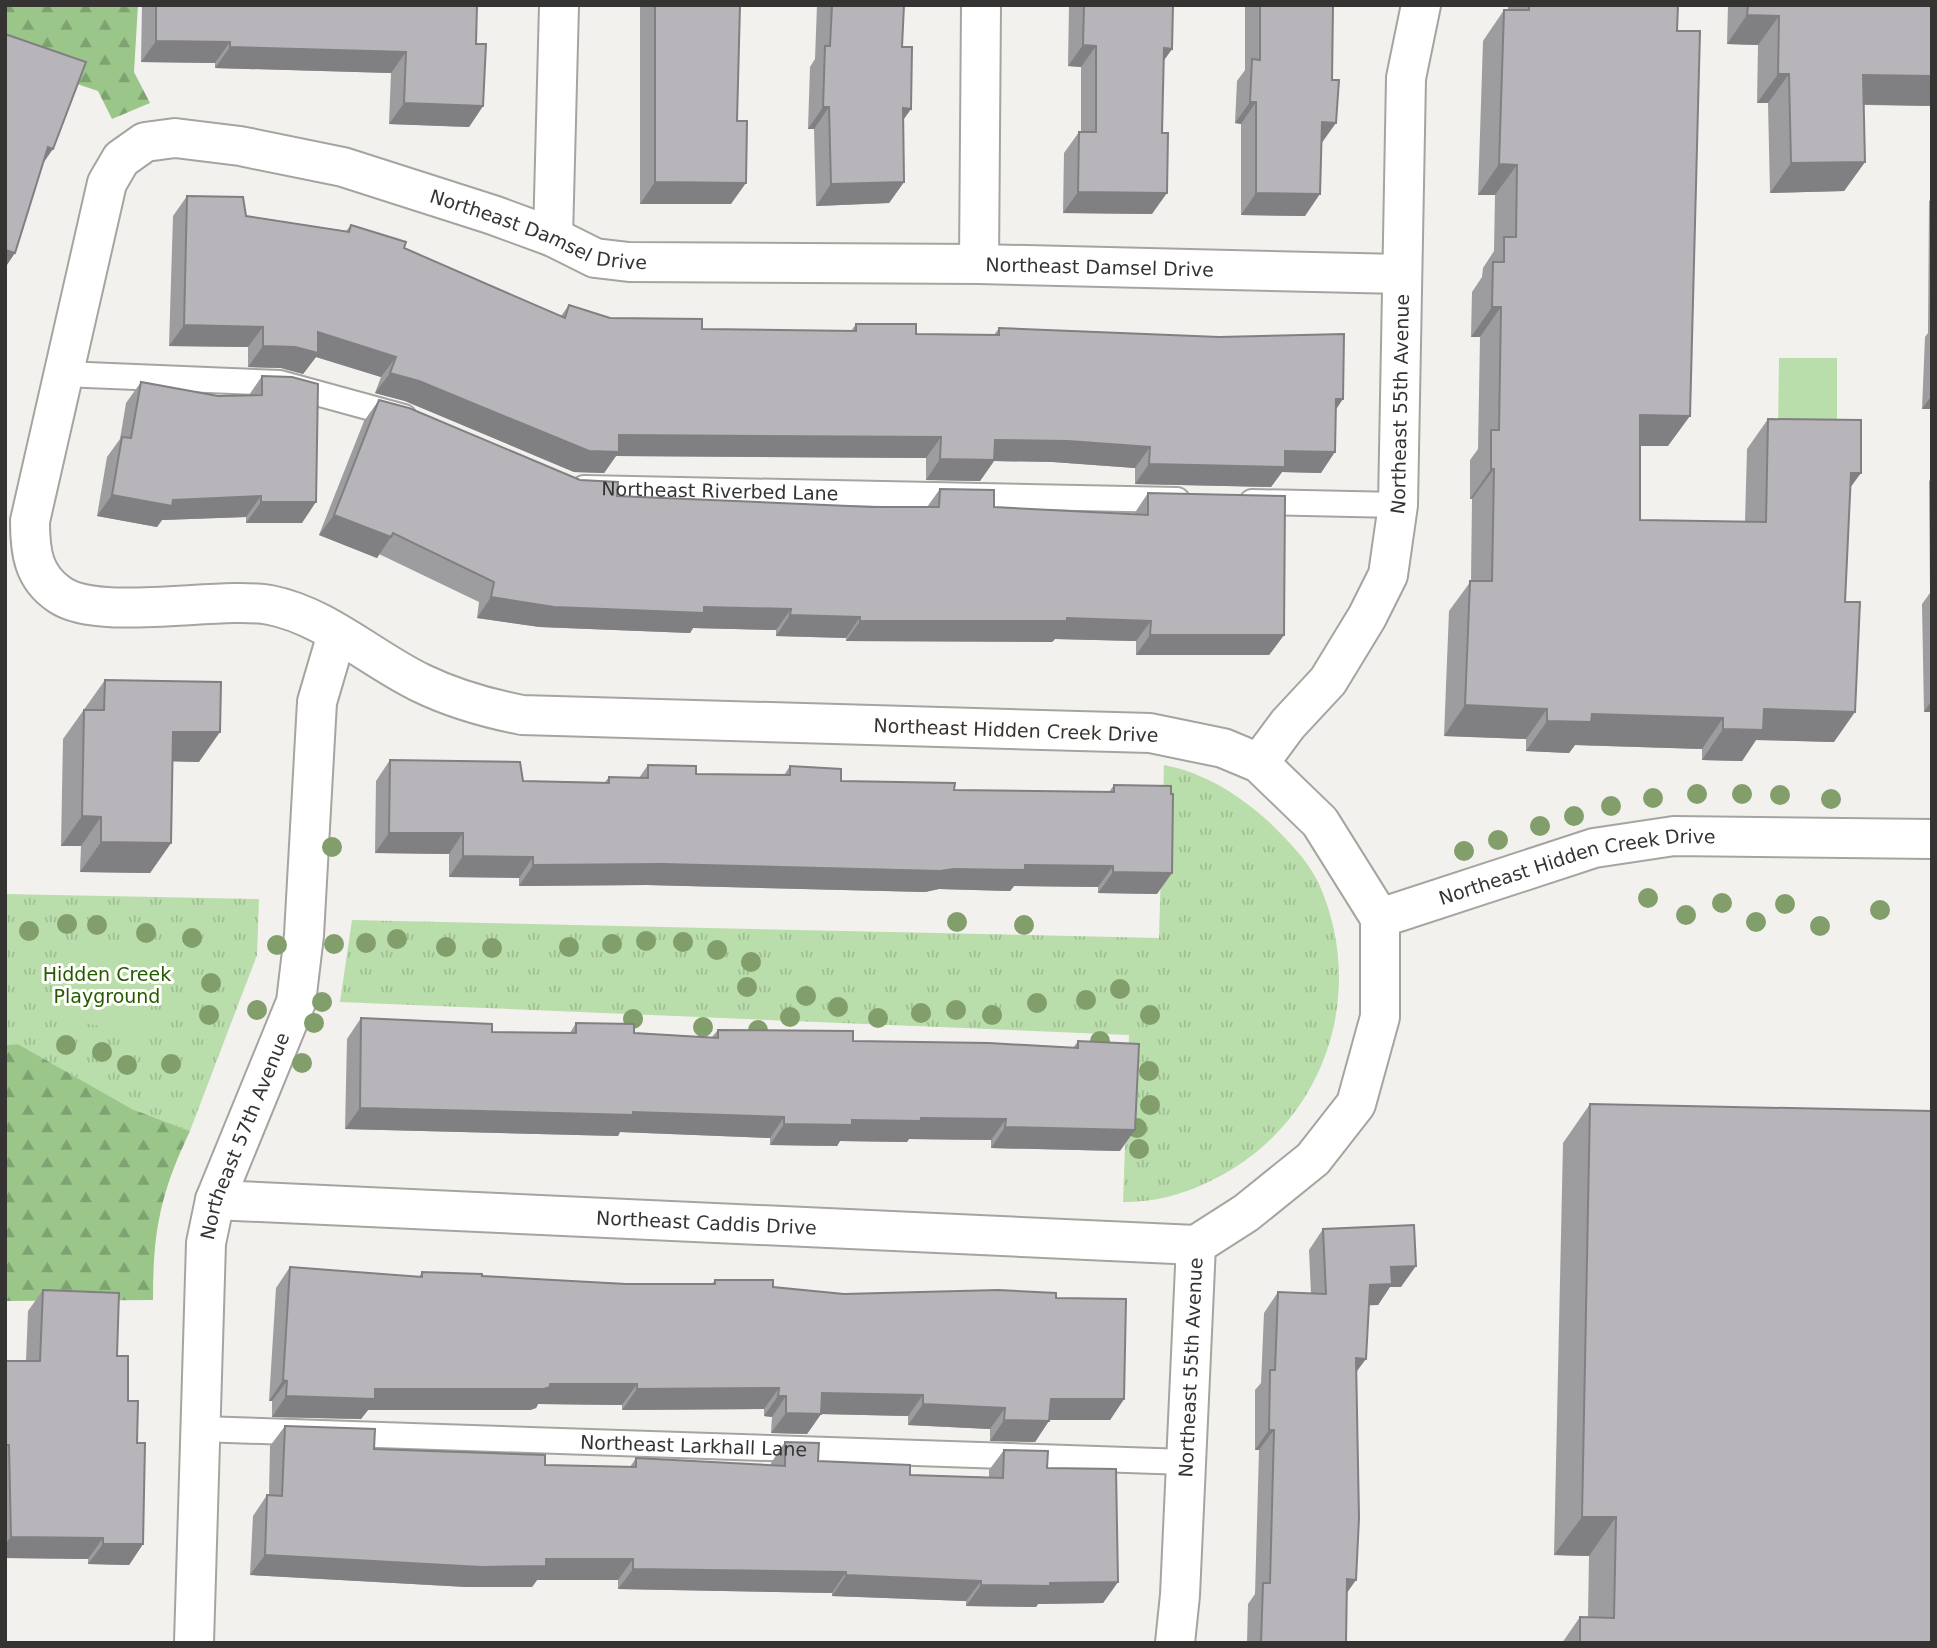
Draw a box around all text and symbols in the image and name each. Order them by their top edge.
street label: Northeast Damsel Drive [427,185,647,273]
street label: Northeast Damsel Drive [985,253,1214,281]
street label: Northeast 55th Avenue [1386,294,1413,516]
street label: Northeast Riverbed Lane [601,477,839,504]
street label: Northeast Hidden Creek Drive [873,714,1159,746]
street label: Northeast Hidden Creek Drive [1436,824,1716,909]
park label: Hidden Creek Playground [43,963,171,1007]
street label: Northeast 57th Avenue [196,1029,293,1242]
street label: Northeast Caddis Drive [596,1206,817,1239]
street label: Northeast 55th Avenue [1174,1257,1206,1478]
street label: Northeast Larkhall Lane [580,1431,808,1460]

